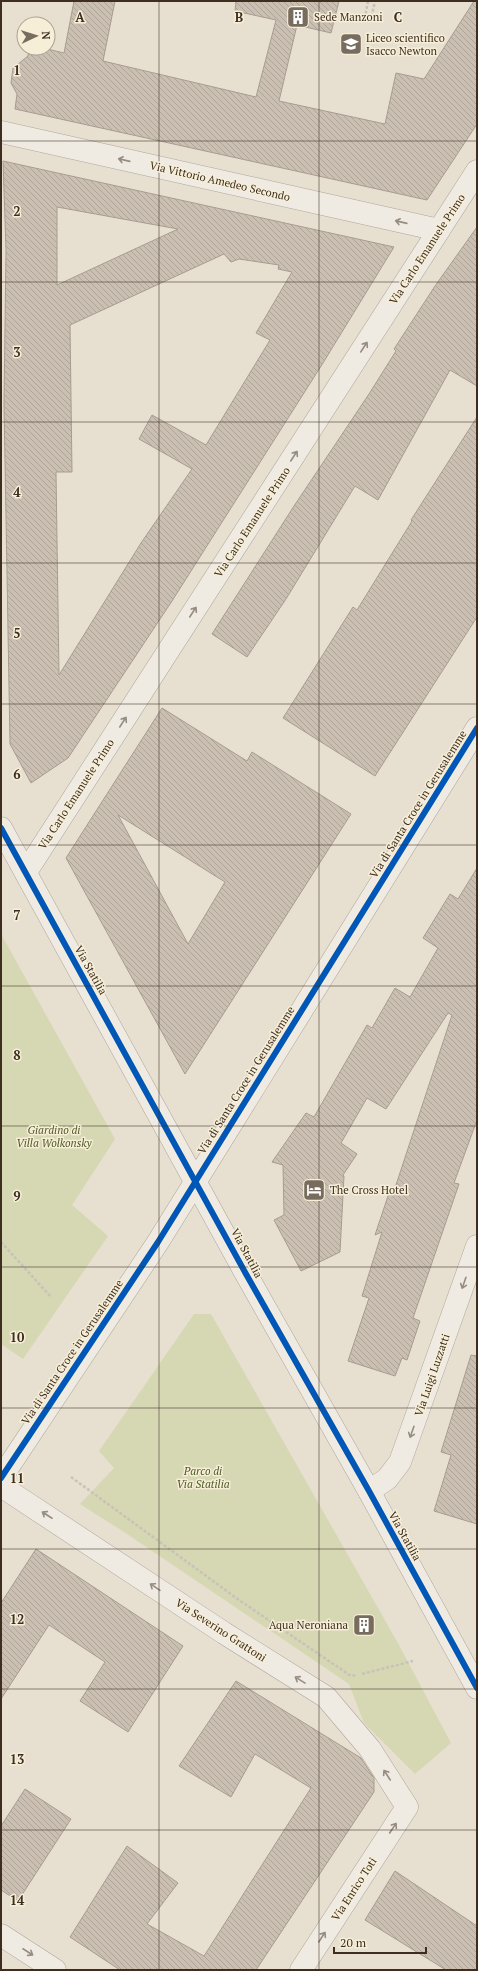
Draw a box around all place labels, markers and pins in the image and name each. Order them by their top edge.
building icon: Sede Manzoni [285,4,311,30]
place label: Sede Manzoni [314,10,383,24]
school or university icon: Liceo scientifico Isacco Newton [338,31,364,57]
place label: Liceo scientifico Isacco Newton [366,31,445,58]
hotel icon: The Cross Hotel [301,1177,327,1203]
place label: The Cross Hotel [330,1183,408,1197]
building icon: Aqua Neroniana [351,1612,377,1638]
place label: Aqua Neroniana [269,1618,348,1632]

